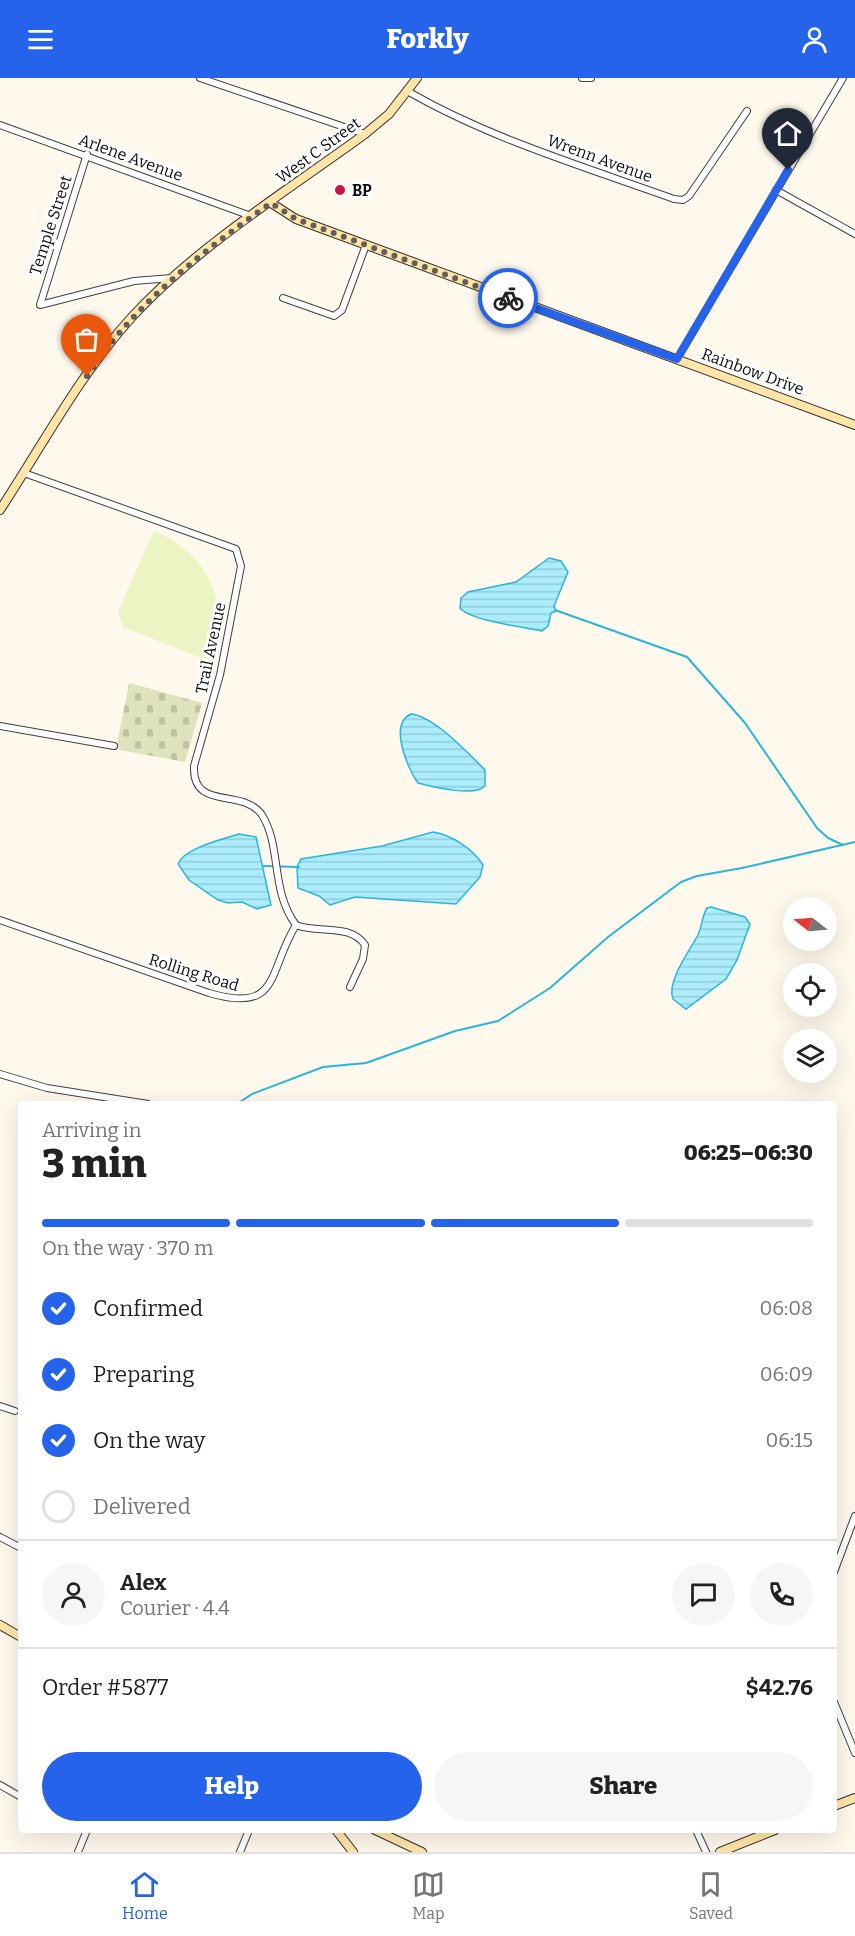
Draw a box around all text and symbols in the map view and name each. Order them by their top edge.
icon: menu [24,23,57,56]
text: Forkly [386,23,469,55]
icon: person [798,23,831,56]
pin [762,108,813,170]
street label: West C Street [273,113,364,187]
icon: home [771,117,804,150]
street label: Arlene Avenue [76,130,186,185]
street label: Wrenn Avenue [545,131,655,186]
street label: Temple Street [25,173,76,277]
place label: BP [352,181,372,200]
marker: BP [333,183,347,197]
courier [478,268,538,328]
icon: bike [492,282,525,315]
pin [61,314,112,376]
icon: bag [70,323,103,356]
street label: Rainbow Drive [699,344,807,399]
street label: Trail Avenue [192,601,229,696]
north arrow [783,897,837,951]
map controls [783,897,837,1083]
street label: Rolling Road [146,950,242,995]
button: locate [783,963,837,1017]
button: layers [783,1029,837,1083]
text: Arriving in [42,1118,141,1142]
text: 06:25–06:30 [684,1139,813,1166]
text: 3 min [42,1141,147,1187]
text: On the way · 370 m [42,1236,213,1260]
icon: check [42,1292,75,1325]
text: Confirmed [93,1295,203,1322]
text: 06:08 [759,1296,813,1320]
icon: check [42,1358,75,1391]
text: Preparing [93,1361,195,1388]
text: 06:09 [760,1362,813,1386]
icon: check [42,1424,75,1457]
text: On the way [93,1427,205,1454]
text: 06:15 [765,1428,813,1452]
text: Delivered [93,1493,191,1520]
button: person [42,1563,105,1626]
button: chat [672,1563,735,1626]
button: phone [750,1563,813,1626]
text: Alex [120,1569,166,1596]
text: Courier · 4.4 [120,1596,230,1620]
text: Order #5877 [42,1674,168,1701]
text: $42.76 [745,1674,813,1701]
button: Help [42,1752,422,1821]
button: Share [434,1752,813,1821]
tab: Home [122,1868,168,1923]
tab: Map [412,1868,445,1923]
tab: Saved [689,1868,733,1923]

